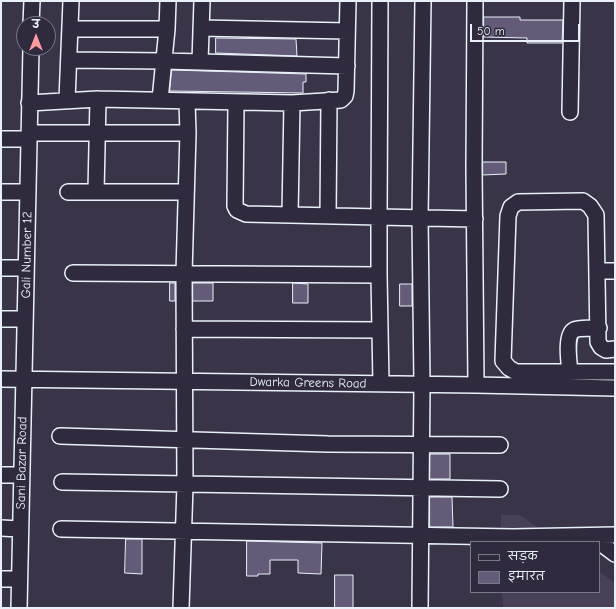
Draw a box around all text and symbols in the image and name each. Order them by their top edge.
north arrow [16,16,56,56]
scale bar [472,16,582,42]
text: उ [32,18,40,31]
text: 50 m [477,24,505,38]
street label: Gali Number 12 [18,211,36,299]
street label: Dwarka Greens Road [249,374,367,392]
street label: Sani Bazar Road [13,416,31,510]
legend [470,541,600,593]
text: सड़क [508,549,538,563]
text: इमारत [508,569,545,583]

